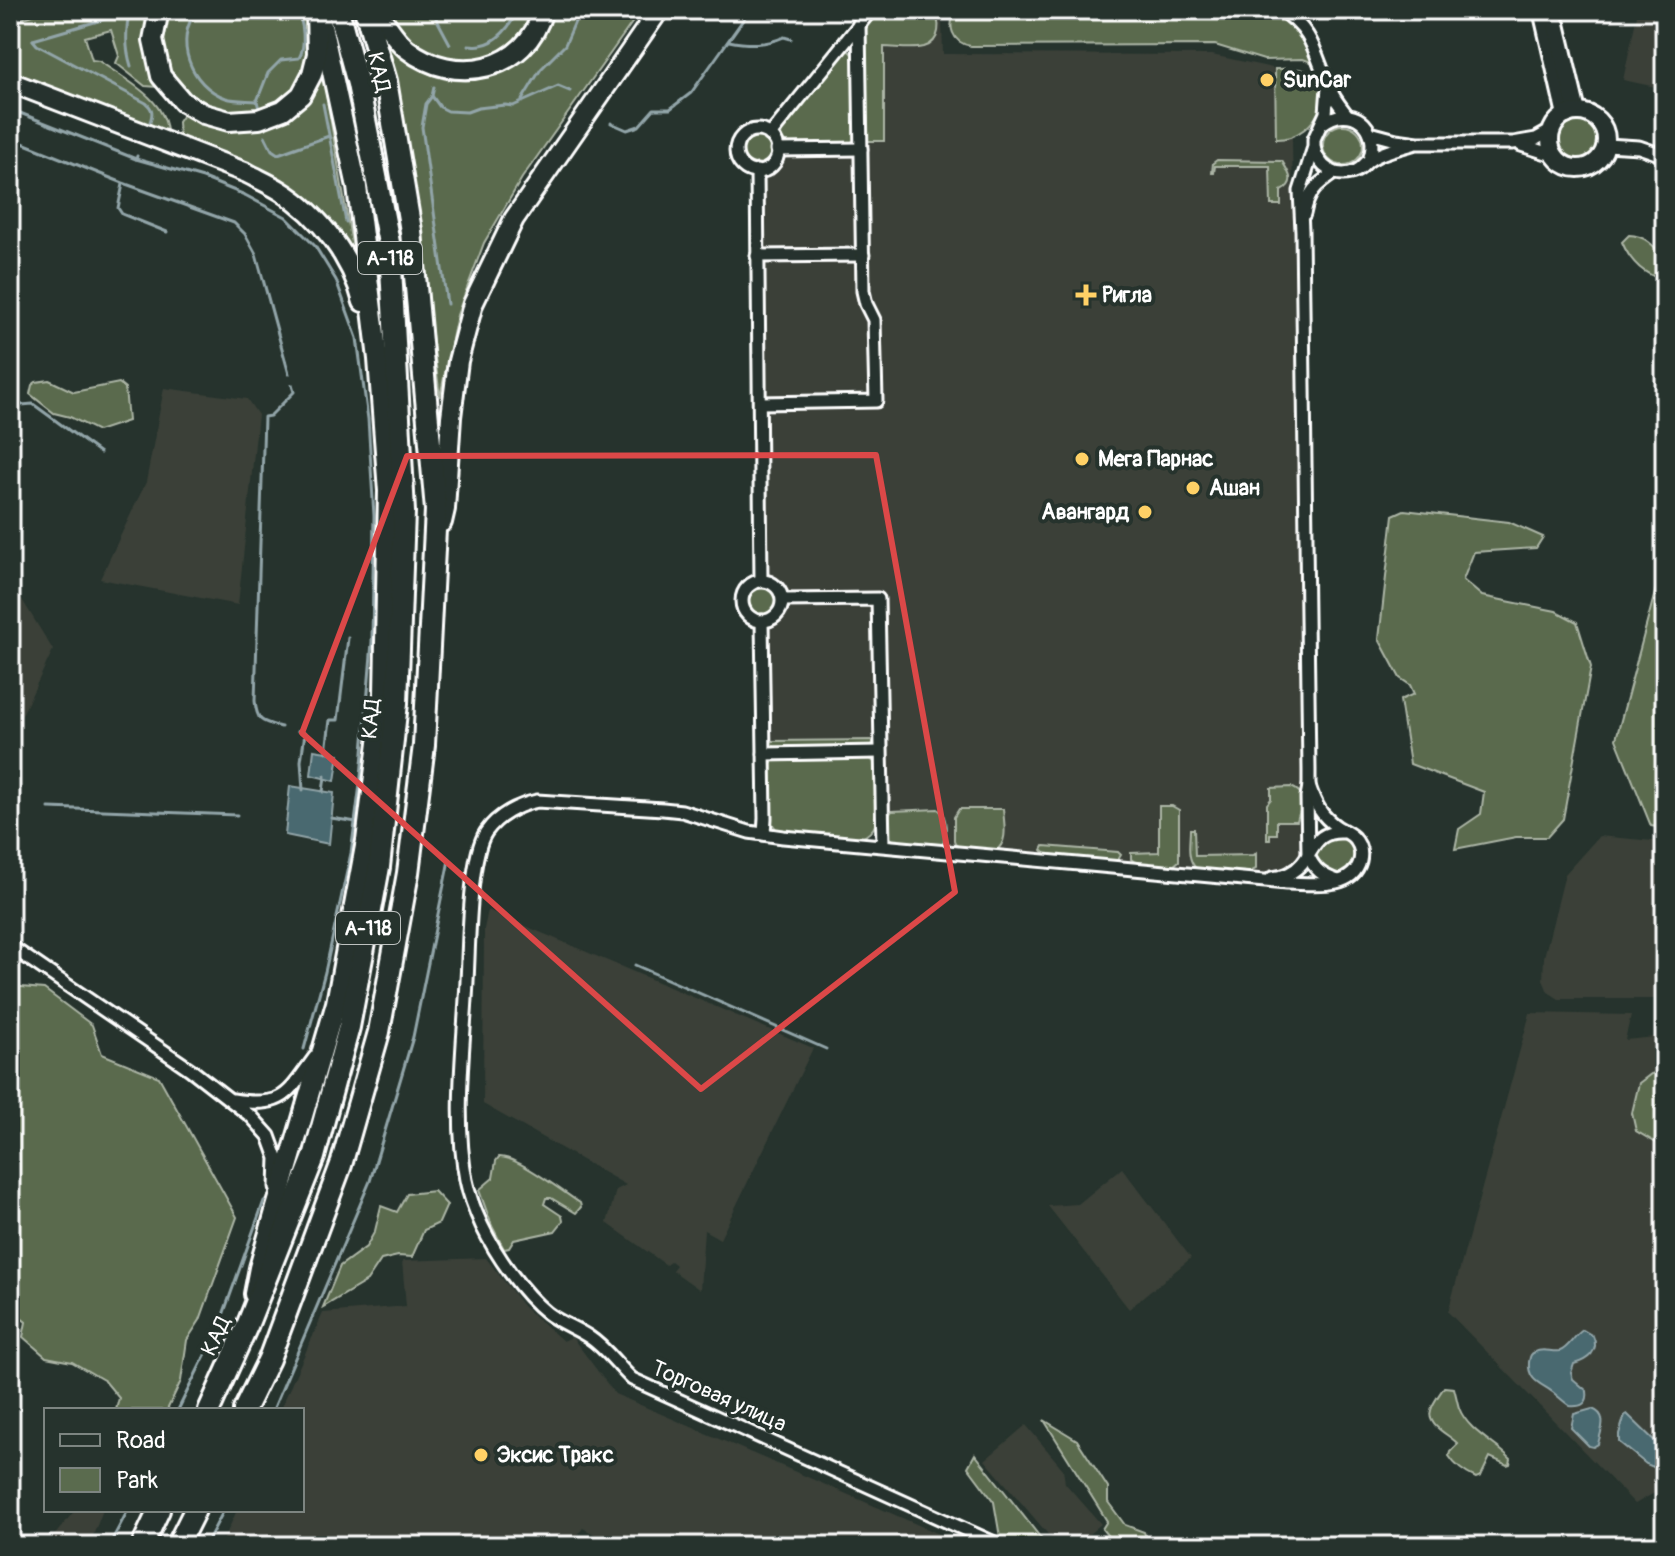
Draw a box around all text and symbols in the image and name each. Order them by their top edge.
street label: КАД [361,49,397,95]
place label: SunCar [1283,66,1352,94]
marker: SunCar [1258,71,1276,89]
road number: А-118 [358,242,422,274]
place label: Ригла [1102,281,1152,309]
marker: Ригла [1077,286,1095,304]
place label: Мега Парнас [1098,445,1213,473]
marker: Мега Парнас [1073,450,1091,468]
place label: Ашан [1209,474,1260,502]
marker: Ашан [1184,479,1202,497]
place label: Авангард [1041,498,1130,526]
marker: Авангард [1136,503,1154,521]
street label: КАД [355,697,387,740]
road number: А-118 [336,912,400,944]
street label: КАД [195,1311,238,1360]
street label: Торговая улица [647,1354,791,1438]
legend [44,1408,304,1512]
text: Road [116,1426,166,1455]
place label: Эксис Тракс [497,1441,614,1469]
marker: Эксис Тракс [472,1446,490,1464]
text: Park [116,1466,158,1495]

